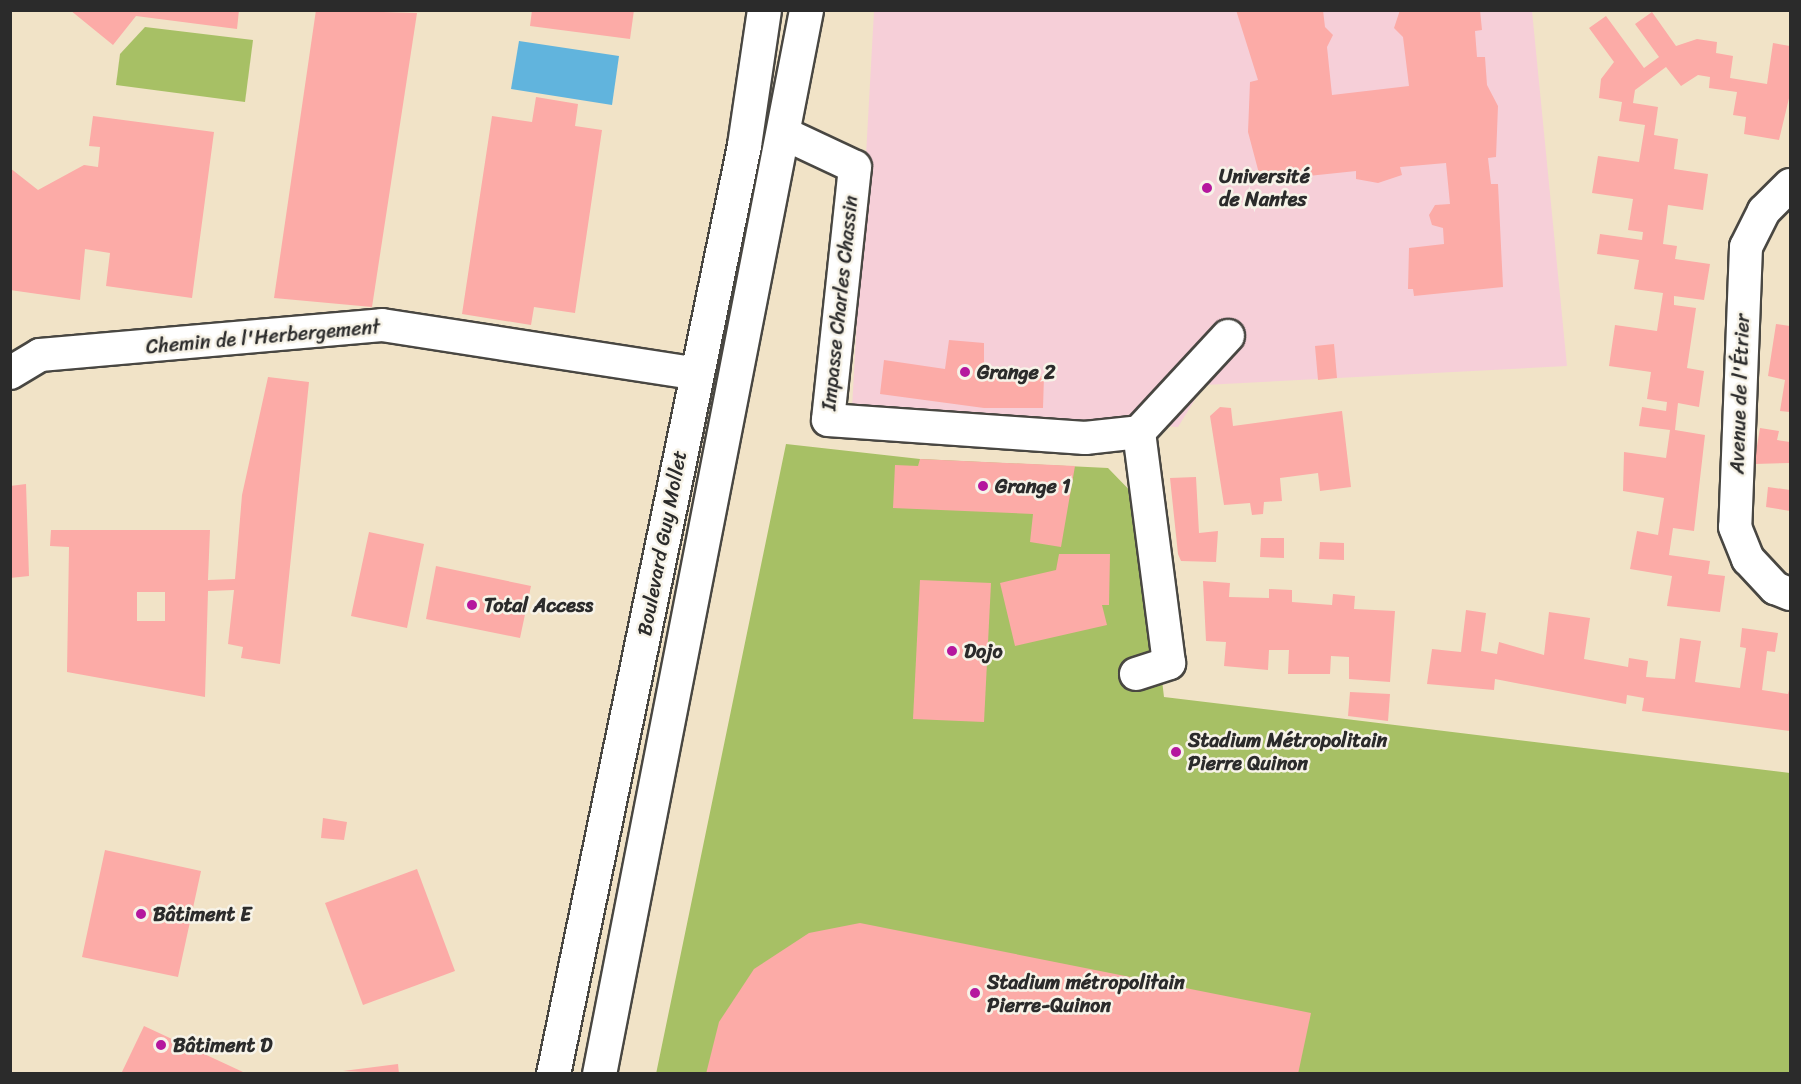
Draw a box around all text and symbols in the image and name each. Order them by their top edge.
place label: Université de Nantes [1219,164,1310,211]
marker: Université de Nantes [1200,181,1214,195]
street label: Impasse Charles Chassin [817,195,863,411]
street label: Avenue de l'Étrier [1725,313,1755,475]
street label: Chemin de l'Herbergement [144,315,382,359]
place label: Grange 2 [977,360,1056,384]
marker: Grange 2 [958,365,972,379]
street label: Boulevard Guy Mollet [632,449,692,637]
place label: Grange 1 [995,474,1071,498]
marker: Grange 1 [976,479,990,493]
place label: Total Access [484,593,594,617]
marker: Total Access [465,598,479,612]
place label: Dojo [964,639,1003,663]
marker: Dojo [945,644,959,658]
place label: Stadium Métropolitain Pierre Quinon [1188,728,1387,775]
marker: Stadium Métropolitain Pierre Quinon [1169,745,1183,759]
place label: Bâtiment E [153,902,251,926]
marker: Bâtiment E [134,907,148,921]
place label: Stadium métropolitain Pierre-Quinon [987,970,1185,1017]
marker: Stadium métropolitain Pierre-Quinon [968,986,982,1000]
place label: Bâtiment D [173,1033,272,1057]
marker: Bâtiment D [154,1038,168,1052]

